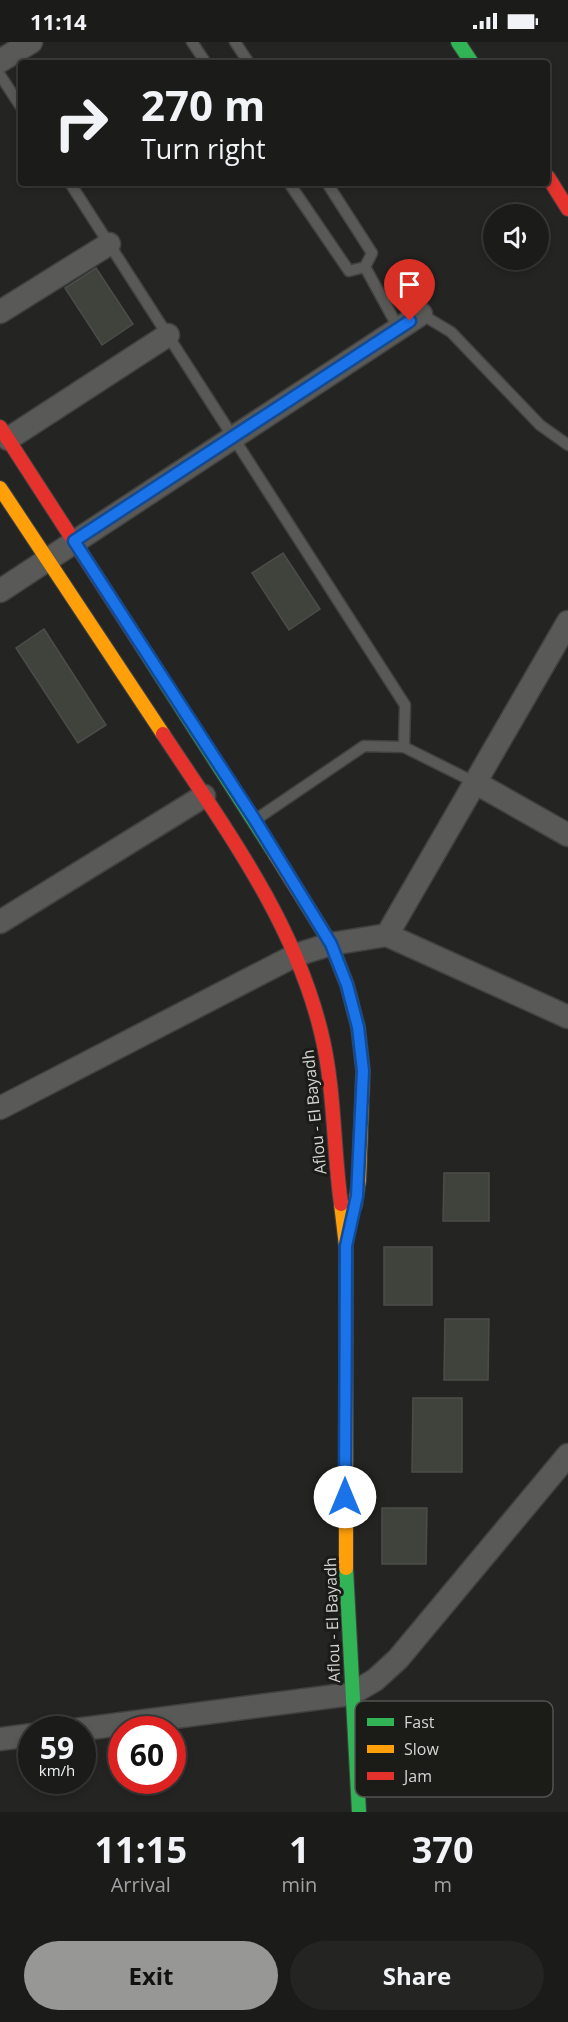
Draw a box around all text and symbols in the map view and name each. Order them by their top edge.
text: 11:14 [30,6,87,36]
text: 270 m [141,76,265,133]
icon: right [42,84,120,162]
text: Turn right [141,130,266,167]
map controls [483,204,549,270]
button: sound [483,204,549,270]
pin [384,259,435,321]
icon: arrive [393,268,426,301]
street label: Aflou - El Bayadh [297,1049,331,1175]
position arrow [313,1465,377,1529]
street label: Aflou - El Bayadh [319,1557,345,1683]
legend [355,1701,553,1797]
text: Fast [404,1711,435,1733]
speed limit sign: 60 [108,1716,186,1794]
text: 59 [40,1727,74,1768]
text: Slow [404,1738,439,1760]
text: km/h [39,1760,75,1780]
text: Jam [402,1765,432,1787]
text: 11:15 [94,1825,187,1874]
text: 1 [289,1825,310,1874]
text: 370 [412,1825,474,1874]
text: Arrival [111,1871,171,1898]
text: min [281,1871,317,1898]
text: m [433,1871,452,1898]
button: Exit [24,1941,278,2010]
button: Share [290,1941,544,2010]

